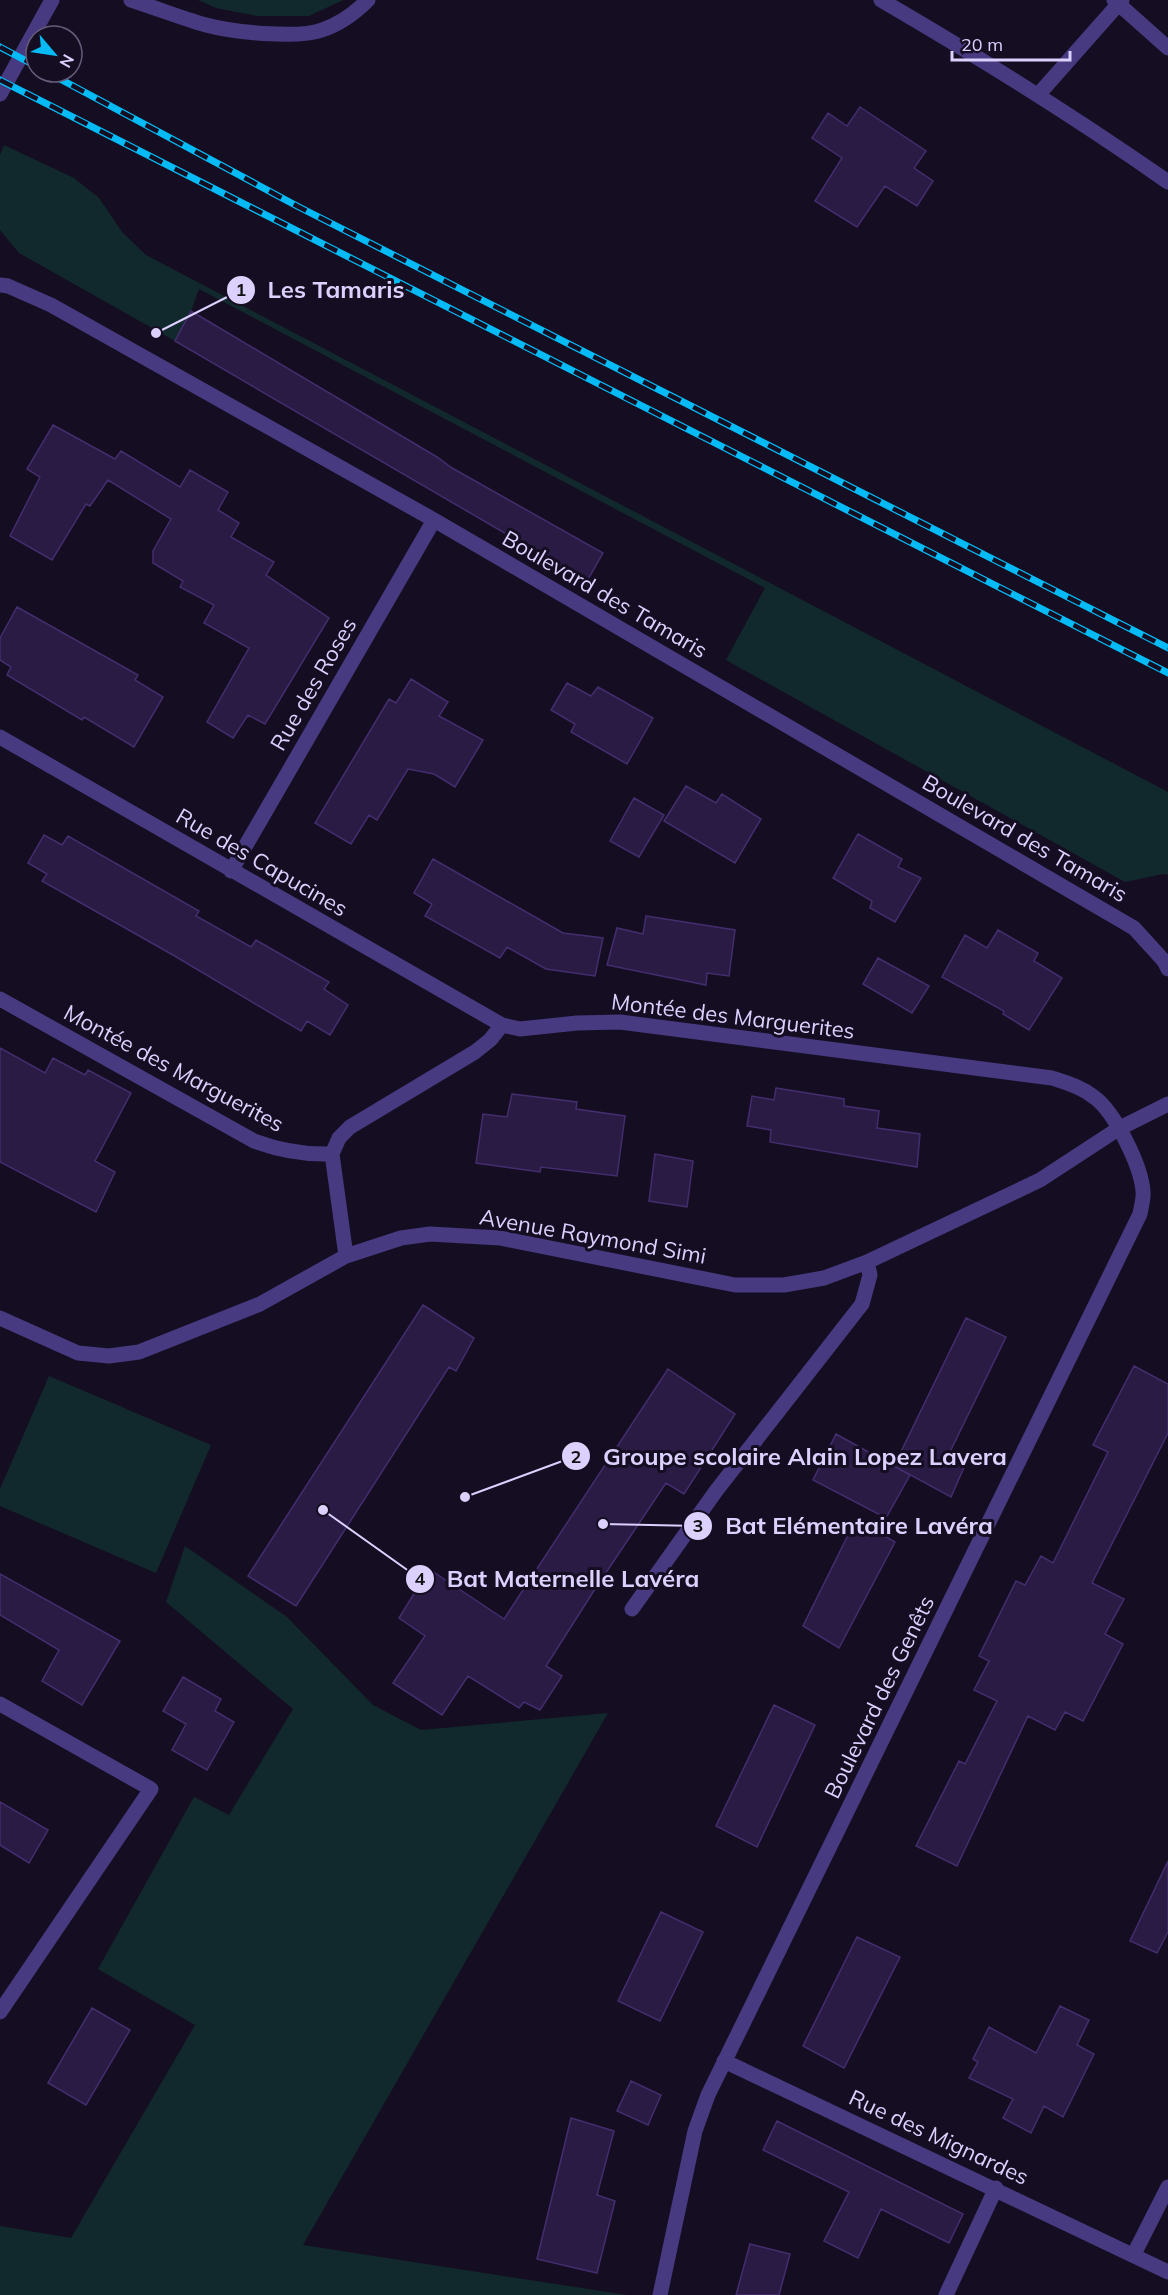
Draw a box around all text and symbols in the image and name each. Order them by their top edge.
north arrow [24,24,84,84]
scale bar [952,24,1070,62]
text: 20 m [961,33,1003,56]
text: N [55,51,79,71]
callout: Les Tamaris [226,269,417,311]
text: Les Tamaris [267,274,405,304]
text: 1 [236,278,246,301]
street label: Boulevard des Tamaris [498,524,712,664]
street label: Rue des Roses [264,613,362,755]
street label: Boulevard des Tamaris [918,768,1132,908]
street label: Rue des Capucines [171,802,353,922]
street label: Montée des Marguerites [610,987,856,1045]
street label: Montée des Marguerites [59,998,289,1138]
street label: Avenue Raymond Simi [478,1202,708,1270]
callout: Groupe scolaire Alain Lopez Lavera [561,1435,1019,1477]
text: Groupe scolaire Alain Lopez Lavera [603,1441,1007,1471]
text: 2 [571,1445,581,1468]
callout: Bat Elémentaire Lavéra [683,1505,1005,1547]
text: Bat Elémentaire Lavéra [725,1510,993,1540]
text: 3 [693,1514,703,1537]
callout: Bat Maternelle Lavéra [405,1558,712,1600]
text: Bat Maternelle Lavéra [447,1563,699,1593]
text: 4 [415,1567,426,1590]
street label: Boulevard des Genêts [818,1591,940,1803]
street label: Rue des Mignardes [845,2083,1033,2191]

